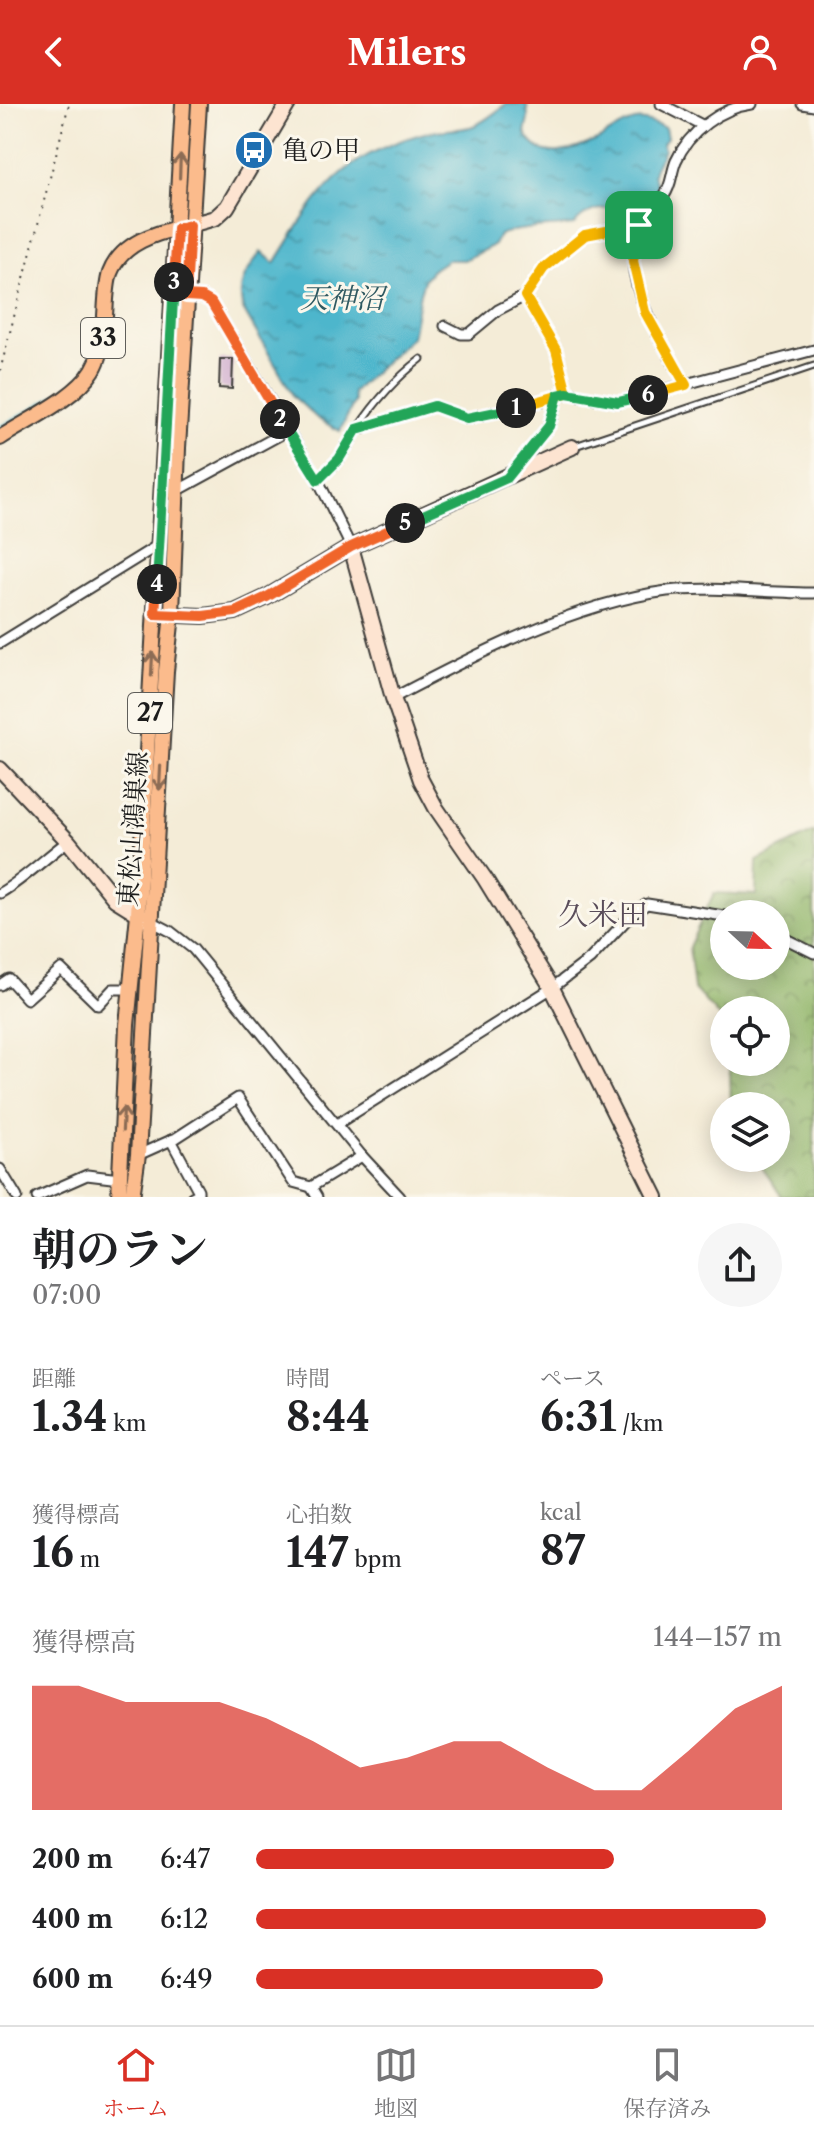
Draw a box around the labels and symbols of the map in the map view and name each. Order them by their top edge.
bus stop icon: 亀の甲 [233,129,275,171]
place label: 亀の甲 [282,134,360,166]
one-way arrow [172,153,187,180]
pin [605,191,673,259]
pin: 3 [154,262,194,302]
water label: 天神沼 [300,281,388,315]
road number: 33 [81,318,125,358]
pin: 6 [628,375,668,415]
pin: 1 [496,388,536,428]
pin: 2 [260,399,300,439]
pin: 5 [385,503,425,543]
pin: 4 [137,564,177,604]
one-way arrow [145,651,160,678]
road number: 27 [128,693,172,733]
street label: 東松山鴻巣線 [112,750,154,908]
one-way arrow [152,764,167,791]
district label: 久米田 [558,896,648,933]
north arrow [710,900,790,980]
one-way arrow [115,1106,130,1133]

